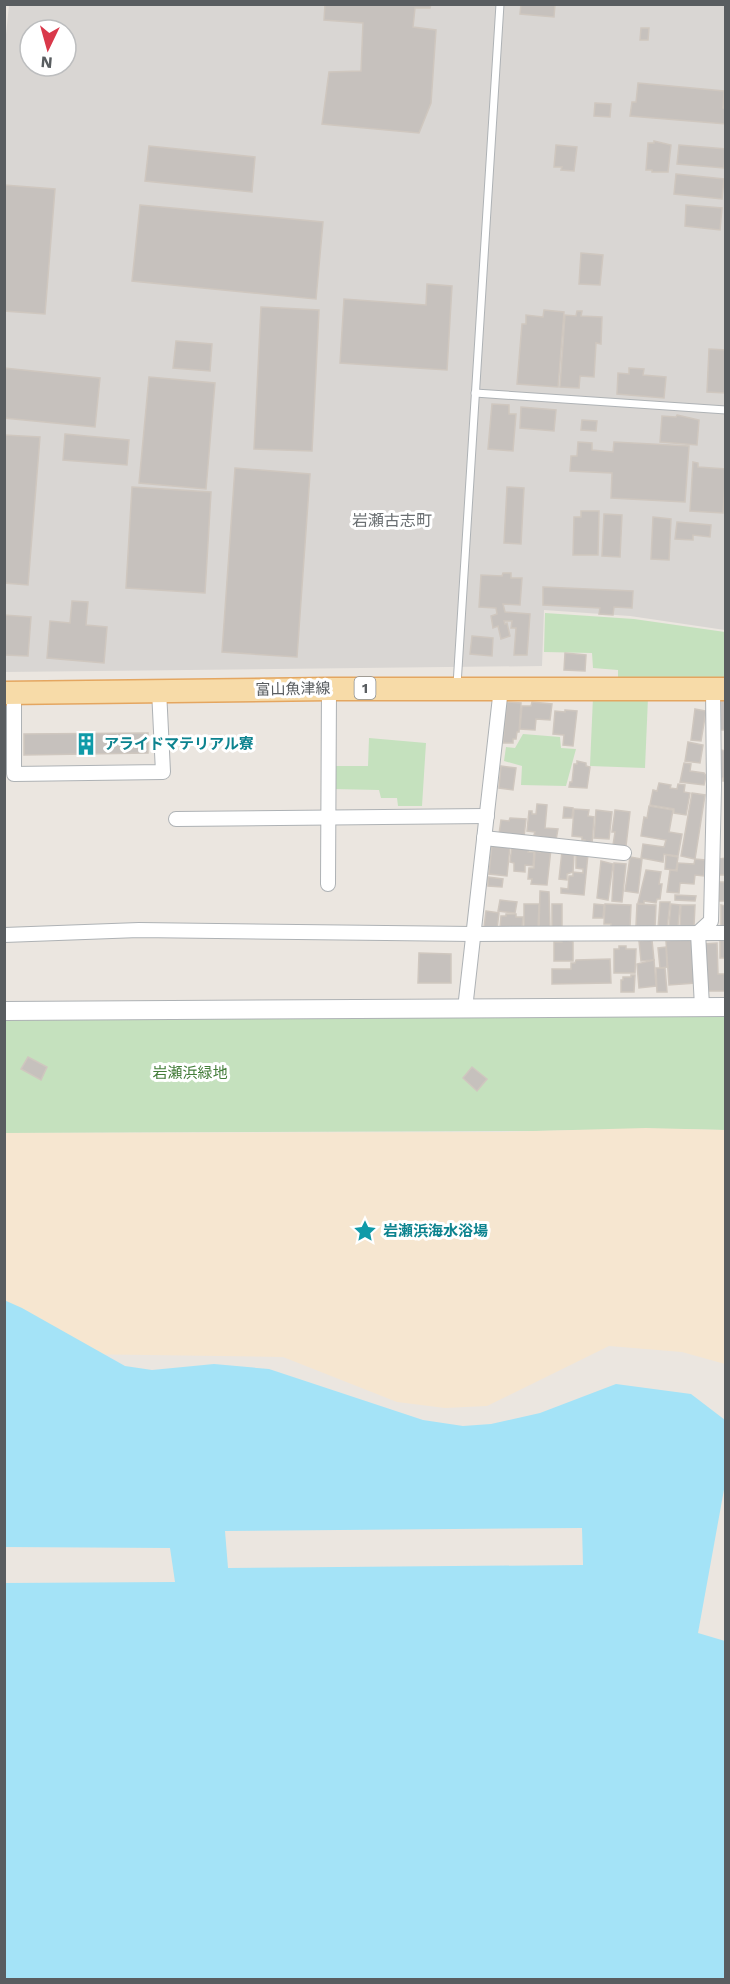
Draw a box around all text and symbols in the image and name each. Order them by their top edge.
north arrow [18,18,78,78]
text: N [40,52,53,72]
district label: 岩瀬古志町 [352,511,432,530]
road number: 1 [354,677,376,699]
street label: 富山魚津線 [255,679,331,699]
building icon: アライドマテリアル寮 [73,731,99,757]
place label: アライドマテリアル寮 [104,735,254,753]
park label: 岩瀬浜緑地 [152,1064,228,1082]
place icon: 岩瀬浜海水浴場 [352,1218,378,1244]
place label: 岩瀬浜海水浴場 [383,1222,488,1240]

